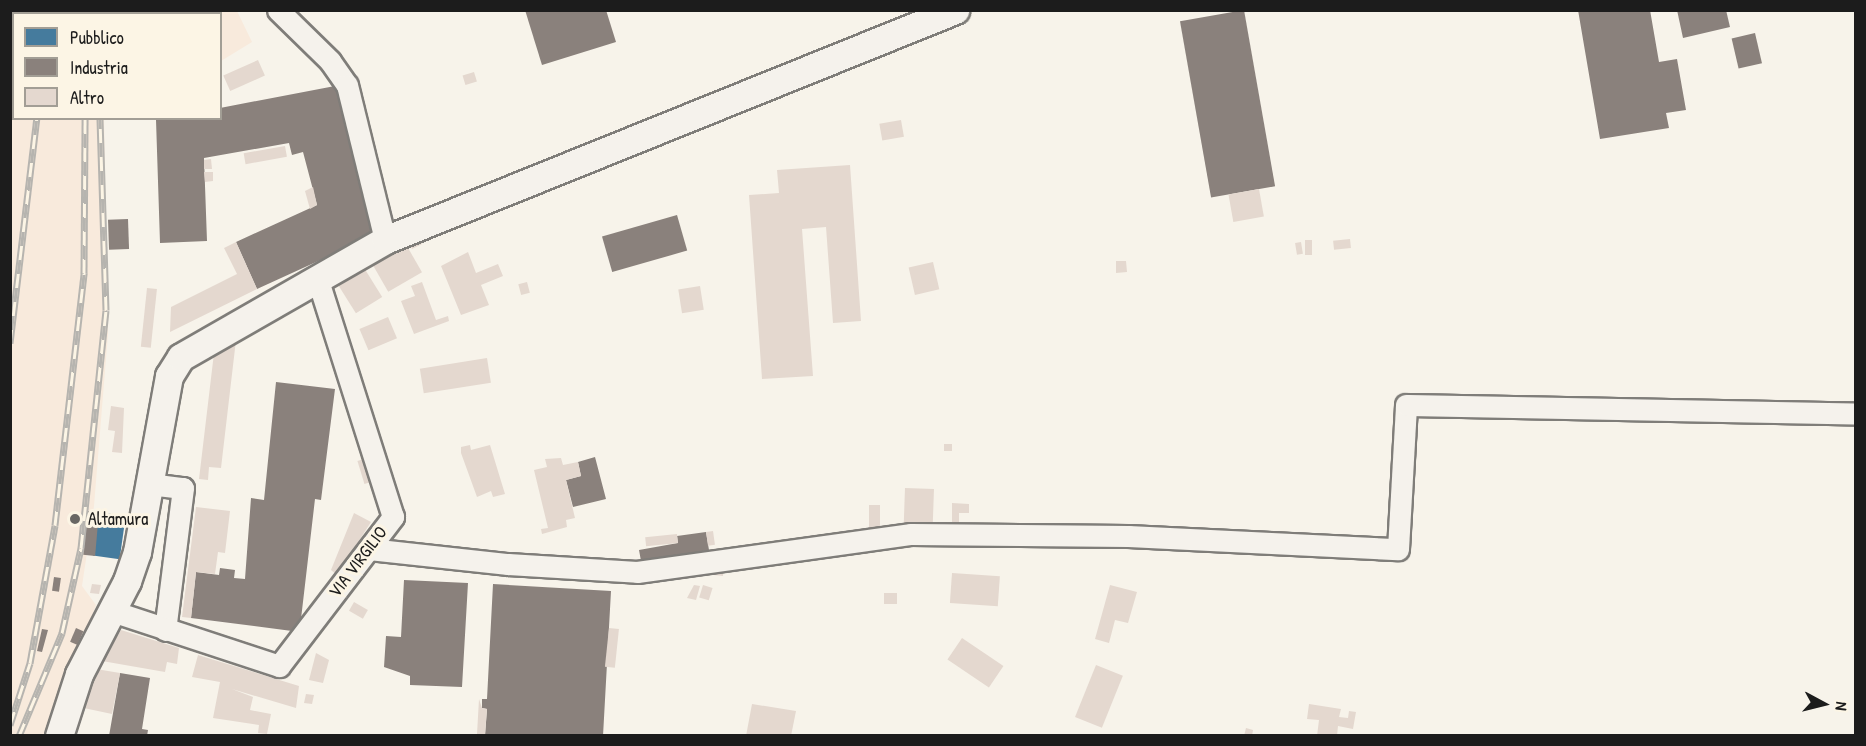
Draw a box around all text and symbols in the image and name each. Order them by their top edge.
legend [12,12,222,120]
text: Pubblico [70,25,124,50]
text: Industria [70,55,128,80]
text: Altro [70,85,104,110]
place label: Altamura [88,508,148,530]
marker: Altamura [66,510,84,528]
street label: VIA VIRGILIO [324,522,392,602]
north arrow [1794,674,1854,734]
text: N [1830,701,1853,712]

